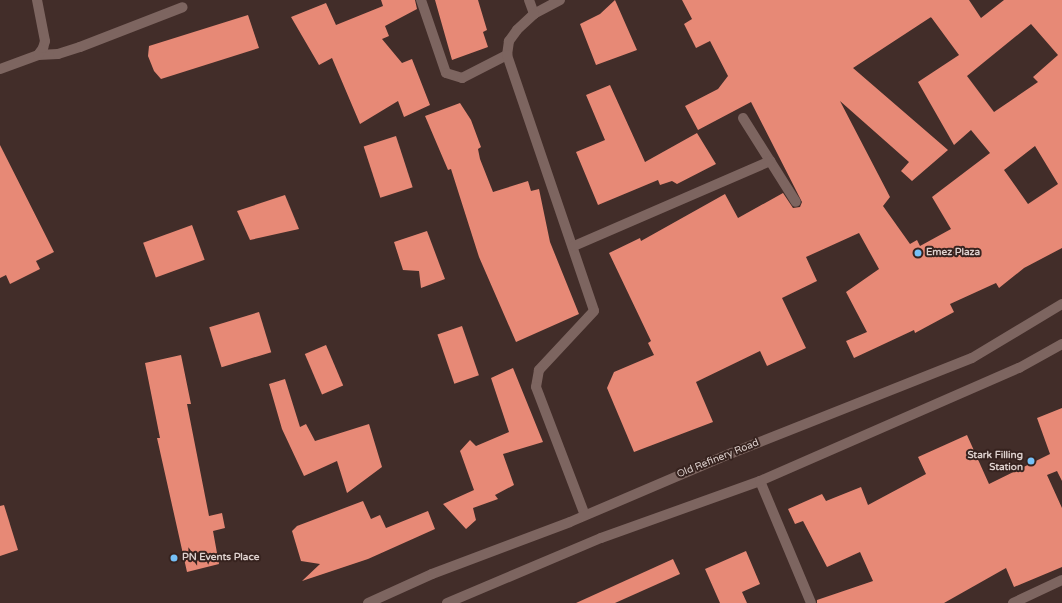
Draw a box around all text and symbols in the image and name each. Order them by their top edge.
place label: Emez Plaza [926,247,980,259]
marker: Emez Plaza [913,248,923,258]
street label: Old Refinery Road [675,437,761,481]
place label: Stark Filling Station [967,449,1023,472]
marker: Stark Filling Station [1026,456,1036,466]
place label: PN Events Place [182,552,259,564]
marker: PN Events Place [169,553,179,563]

